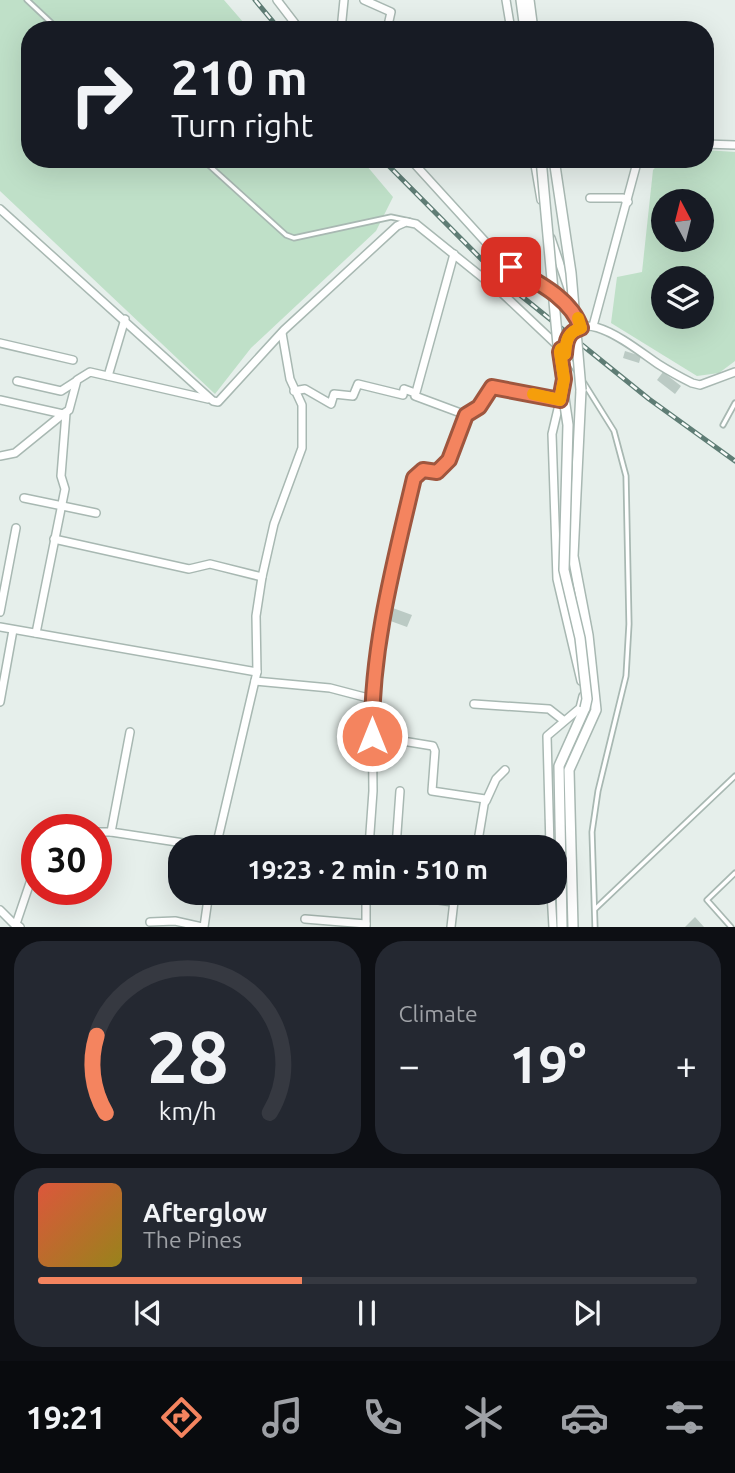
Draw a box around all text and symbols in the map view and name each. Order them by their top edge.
icon: right [56,49,147,140]
text: 210 m [171,49,308,104]
text: Turn right [171,107,313,143]
north arrow [651,189,714,252]
map controls [651,189,714,329]
pin [481,237,541,297]
icon: arrive [492,248,530,286]
button: layers [651,266,714,329]
position arrow [335,699,409,773]
speed limit sign: 30 [21,814,112,905]
text: 19:23 · 2 min · 510 m [247,855,488,884]
text: Climate [399,1001,478,1026]
text: 28 [146,1016,228,1098]
text: 19° [509,1035,586,1093]
text: − [399,1044,420,1086]
text: + [676,1044,697,1086]
text: km/h [158,1097,216,1125]
text: Afterglow [143,1198,267,1227]
text: The Pines [143,1227,242,1252]
icon: previous [129,1294,167,1332]
icon: pause [348,1294,386,1332]
icon: next [568,1294,606,1332]
icon: directions [157,1393,206,1442]
icon: music [258,1393,307,1442]
icon: phone [358,1393,407,1442]
icon: climate [459,1393,508,1442]
icon: car [560,1393,609,1442]
icon: filters [660,1393,709,1442]
text: 19:21 [26,1399,106,1435]

